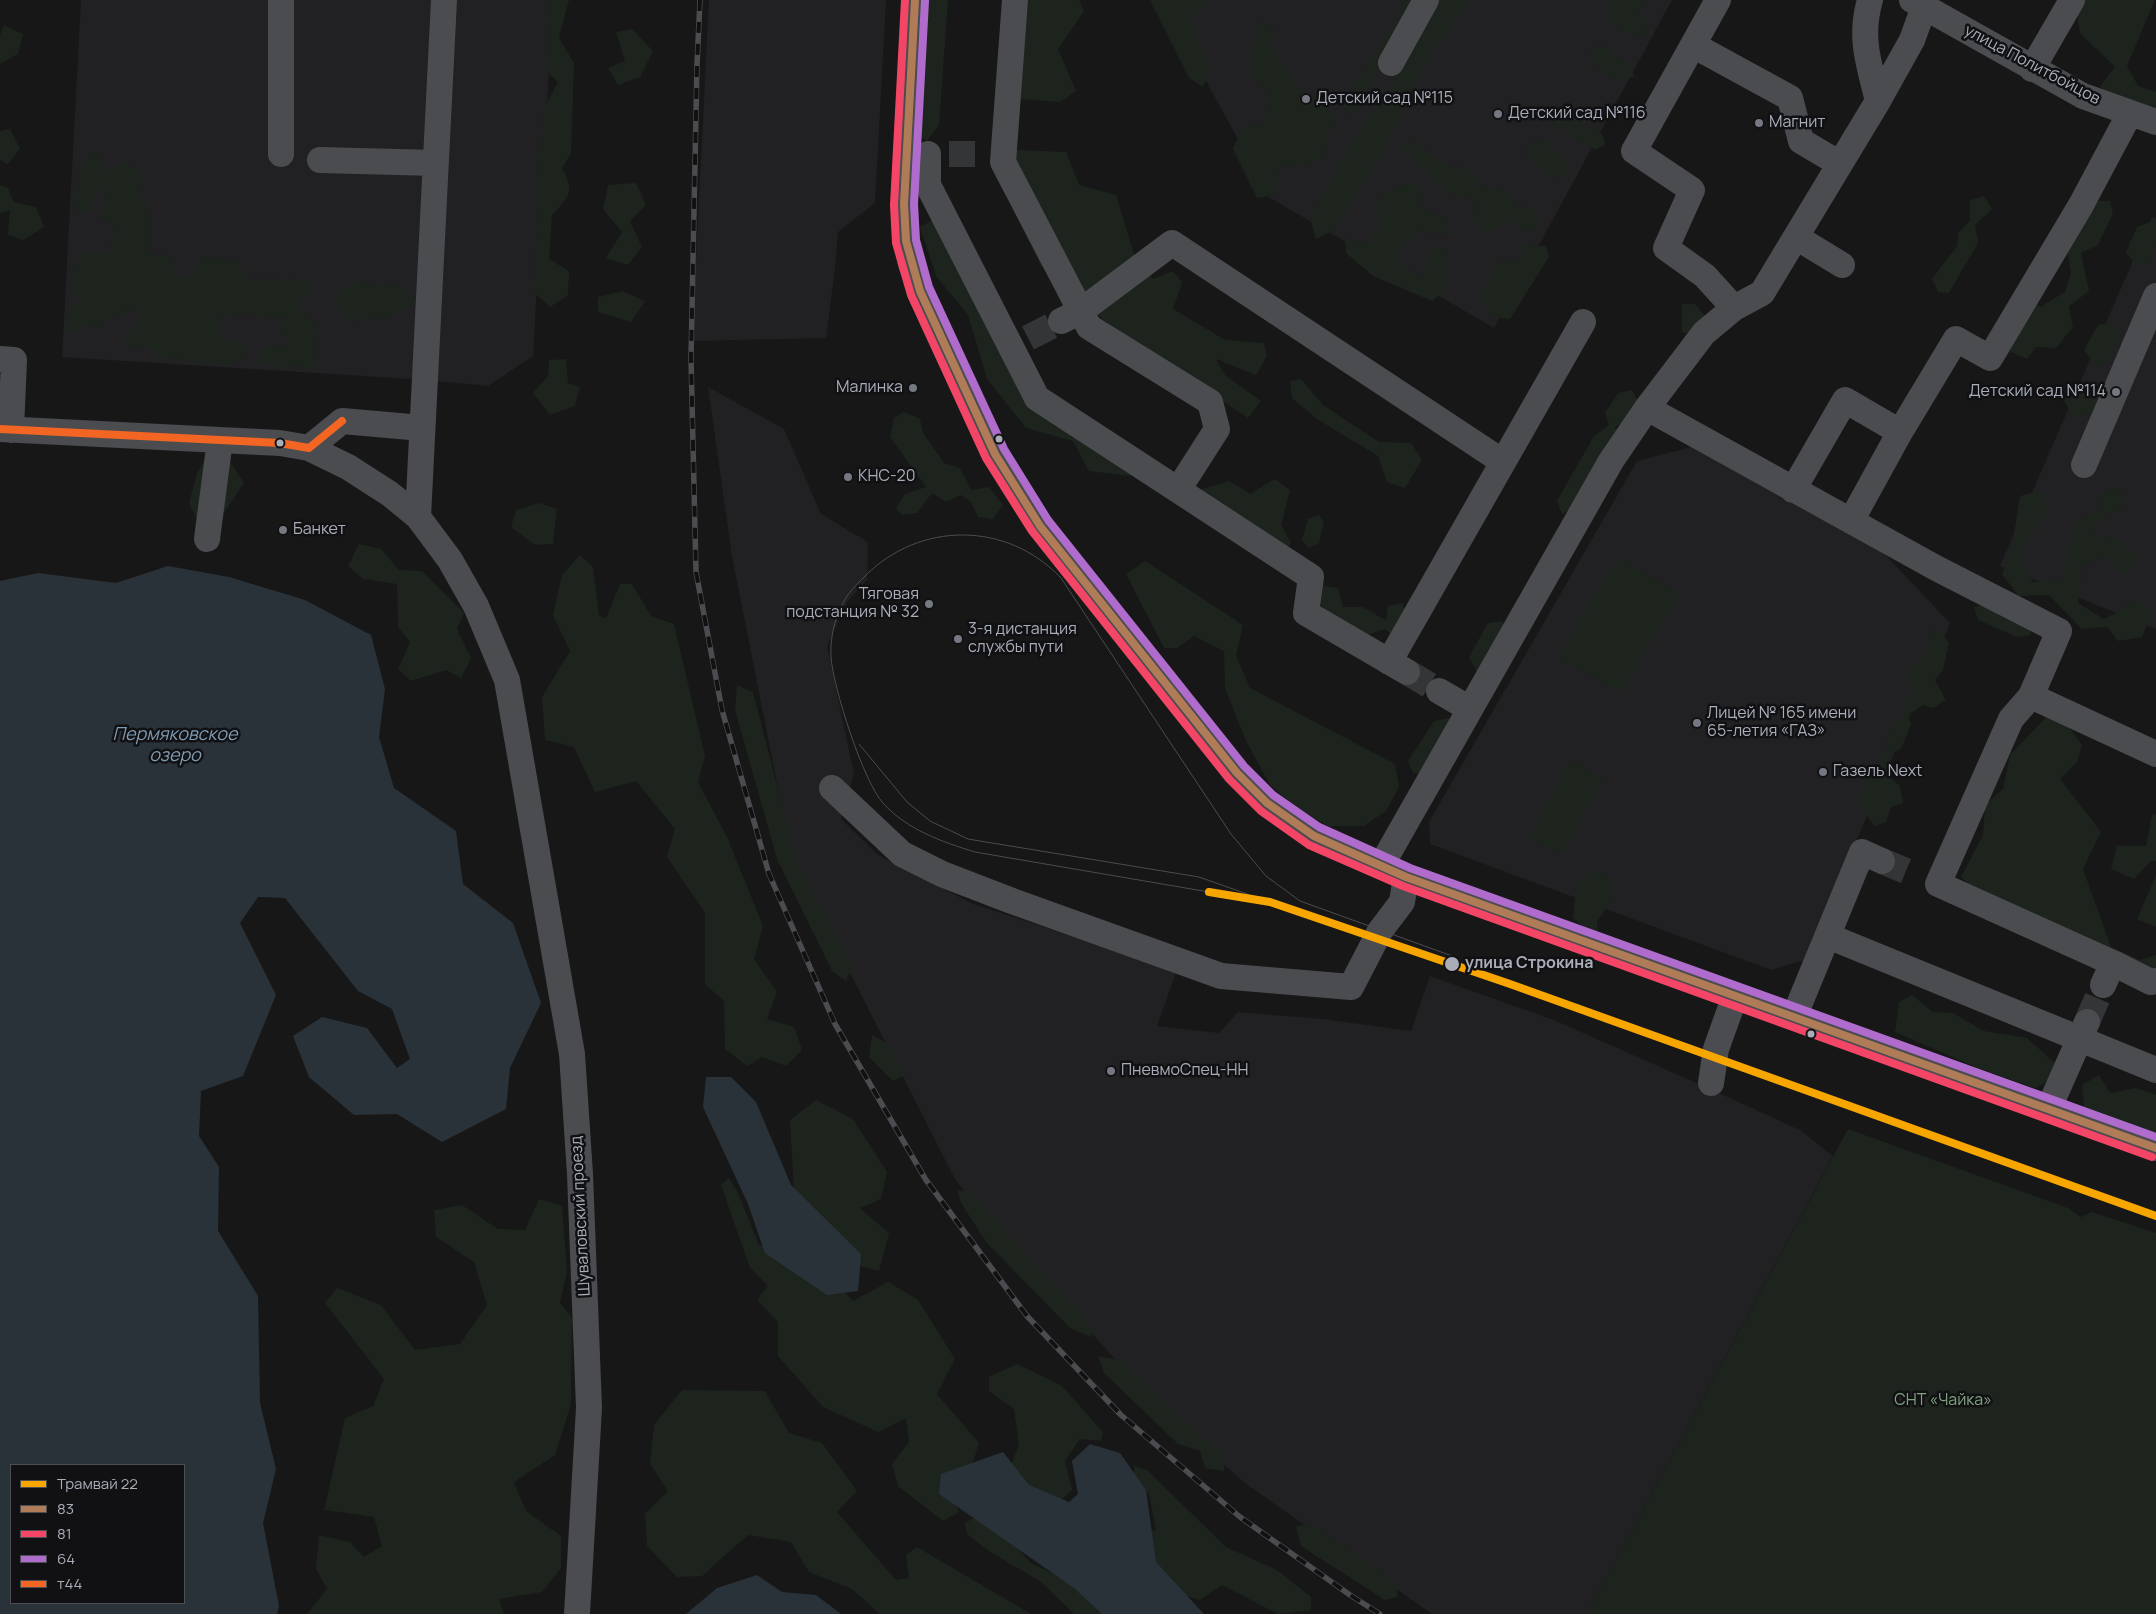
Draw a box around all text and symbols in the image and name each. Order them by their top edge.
street label: улица Политбойцов [1961,21,2103,109]
place label: Детский сад №115 [1316,89,1453,109]
marker: Детский сад №115 [1300,93,1312,105]
place label: Детский сад №116 [1508,104,1646,124]
marker: Детский сад №116 [1492,108,1504,120]
place label: Магнит [1769,113,1825,133]
marker: Магнит [1753,117,1765,129]
place label: Малинка [836,378,903,398]
marker: Малинка [907,382,919,394]
place label: Детский сад №114 [1969,382,2106,402]
marker: Детский сад №114 [2110,386,2122,398]
unlabelled marker [994,434,1004,444]
unlabelled marker [275,438,285,448]
place label: КНС-20 [858,467,915,487]
marker: КНС-20 [842,471,854,483]
place label: Банкет [293,520,346,540]
marker: Банкет [277,524,289,536]
place label: Тяговая подстанция № 32 [786,585,919,623]
marker: Тяговая подстанция № 32 [923,598,935,610]
place label: 3-я дистанция службы пути [968,620,1077,658]
marker: 3-я дистанция службы пути [952,633,964,645]
place label: Лицей № 165 имени 65-летия «ГАЗ» [1707,704,1856,742]
marker: Лицей № 165 имени 65-летия «ГАЗ» [1691,717,1703,729]
water label: Пермяковское озеро [113,724,237,766]
place label: Газель Next [1833,762,1922,782]
marker: Газель Next [1817,766,1829,778]
place label: улица Строкина [1465,954,1593,974]
marker: улица Строкина [1443,955,1461,973]
unlabelled marker [1806,1029,1816,1039]
place label: ПневмоСпец-НН [1121,1061,1248,1081]
marker: ПневмоСпец-НН [1105,1065,1117,1077]
street label: Шуваловский проезд [567,1135,595,1297]
park label: СНТ «Чайка» [1894,1391,1992,1411]
legend [10,1464,185,1604]
text: Трамвай 22 [57,1473,138,1494]
text: 83 [57,1498,74,1519]
text: 81 [57,1523,72,1544]
text: 64 [57,1548,75,1569]
text: т44 [57,1573,82,1594]

